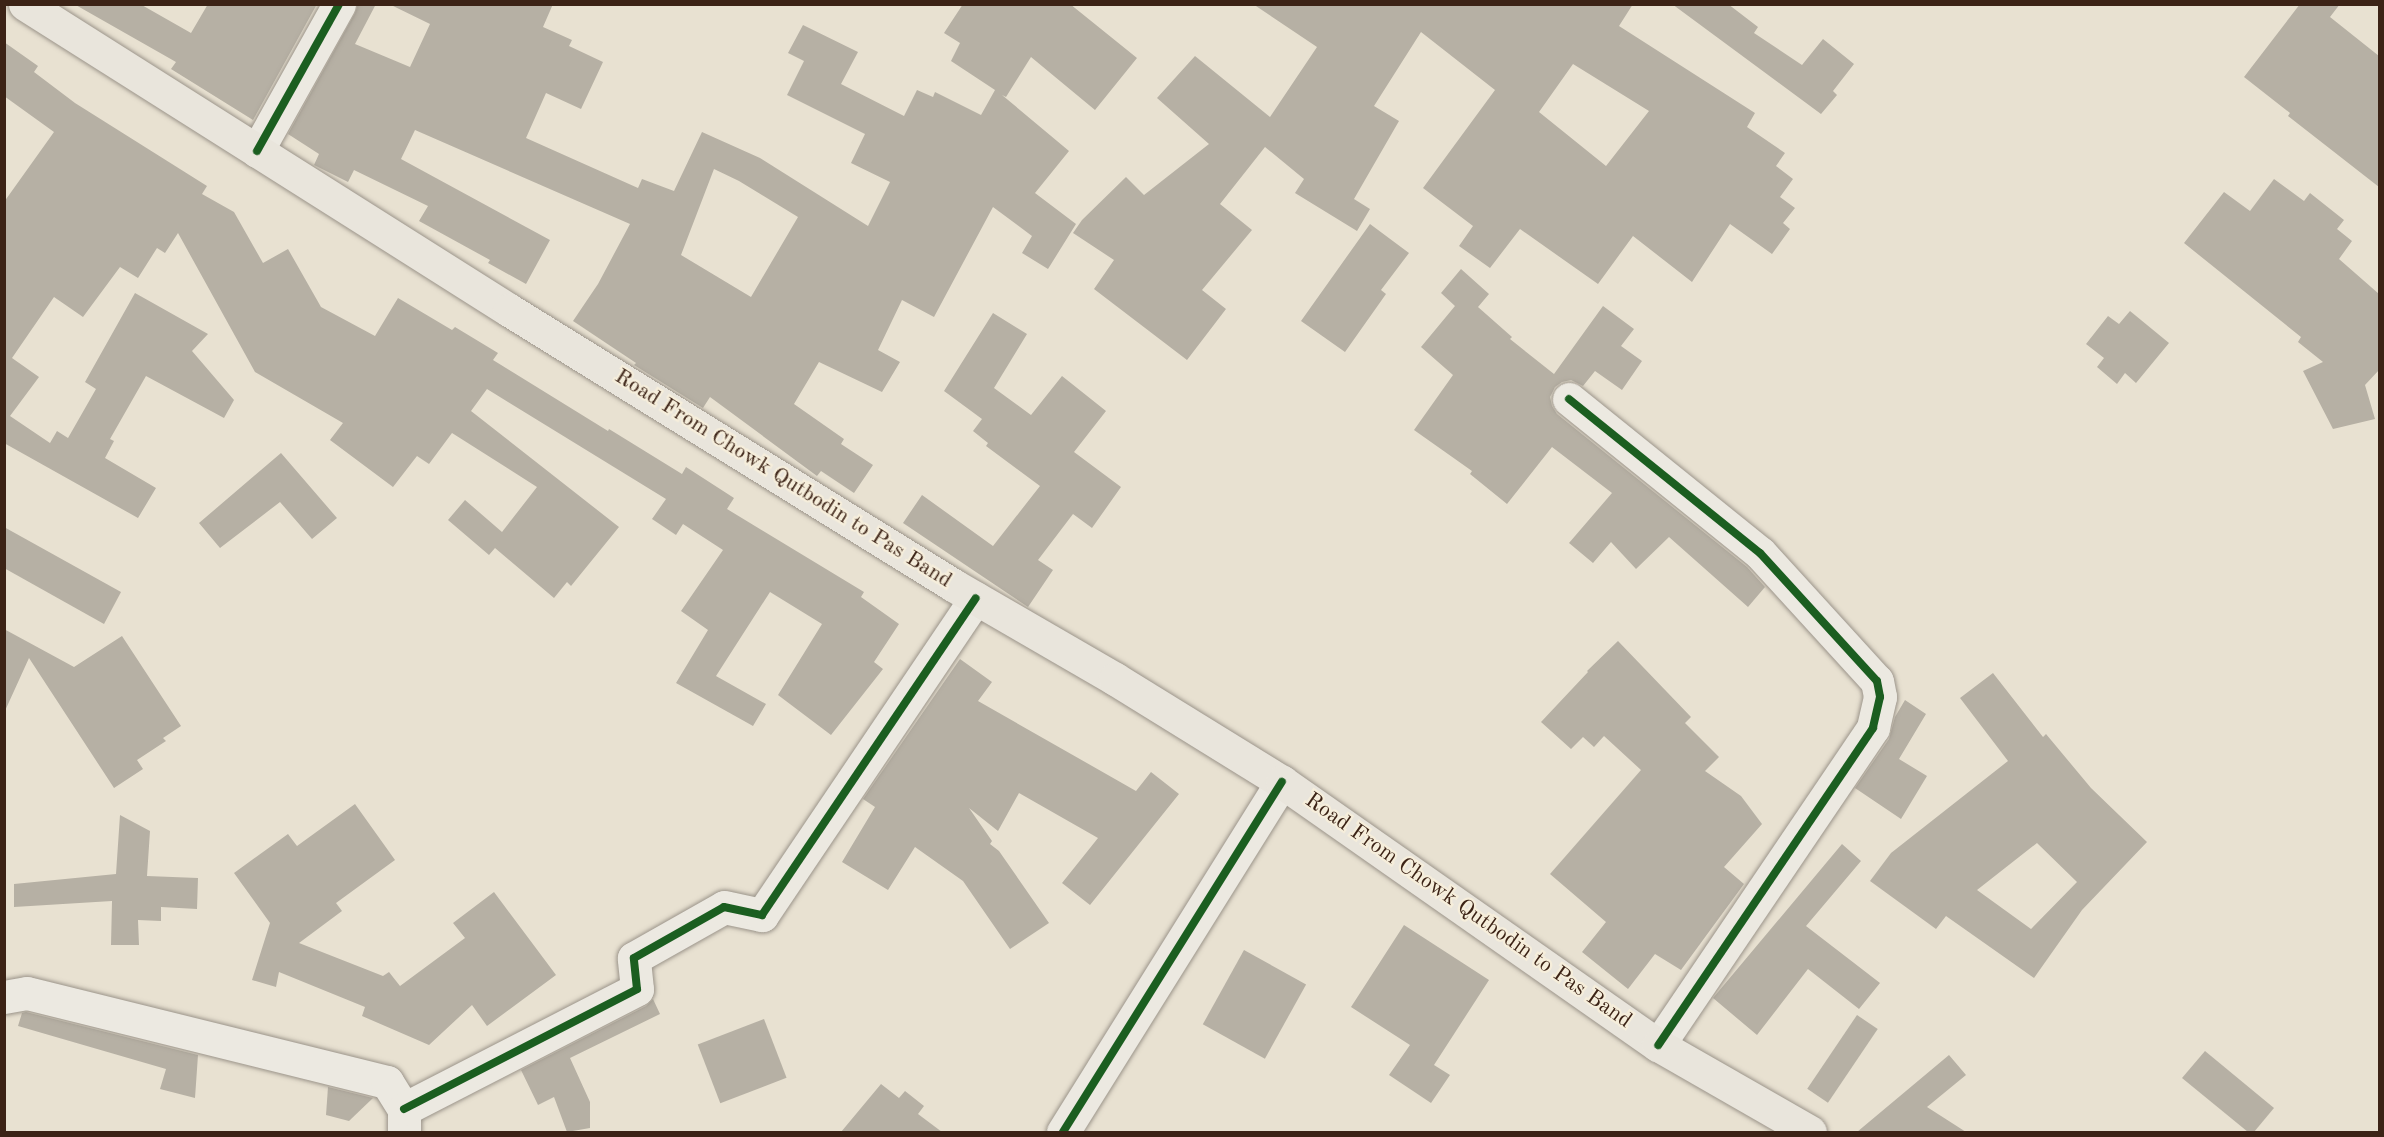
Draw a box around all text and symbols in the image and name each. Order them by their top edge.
street label: Road From Chowk Qutbodin to Pas Band [609,364,957,594]
street label: Road From Chowk Qutbodin to Pas Band [1300,788,1636,1034]

